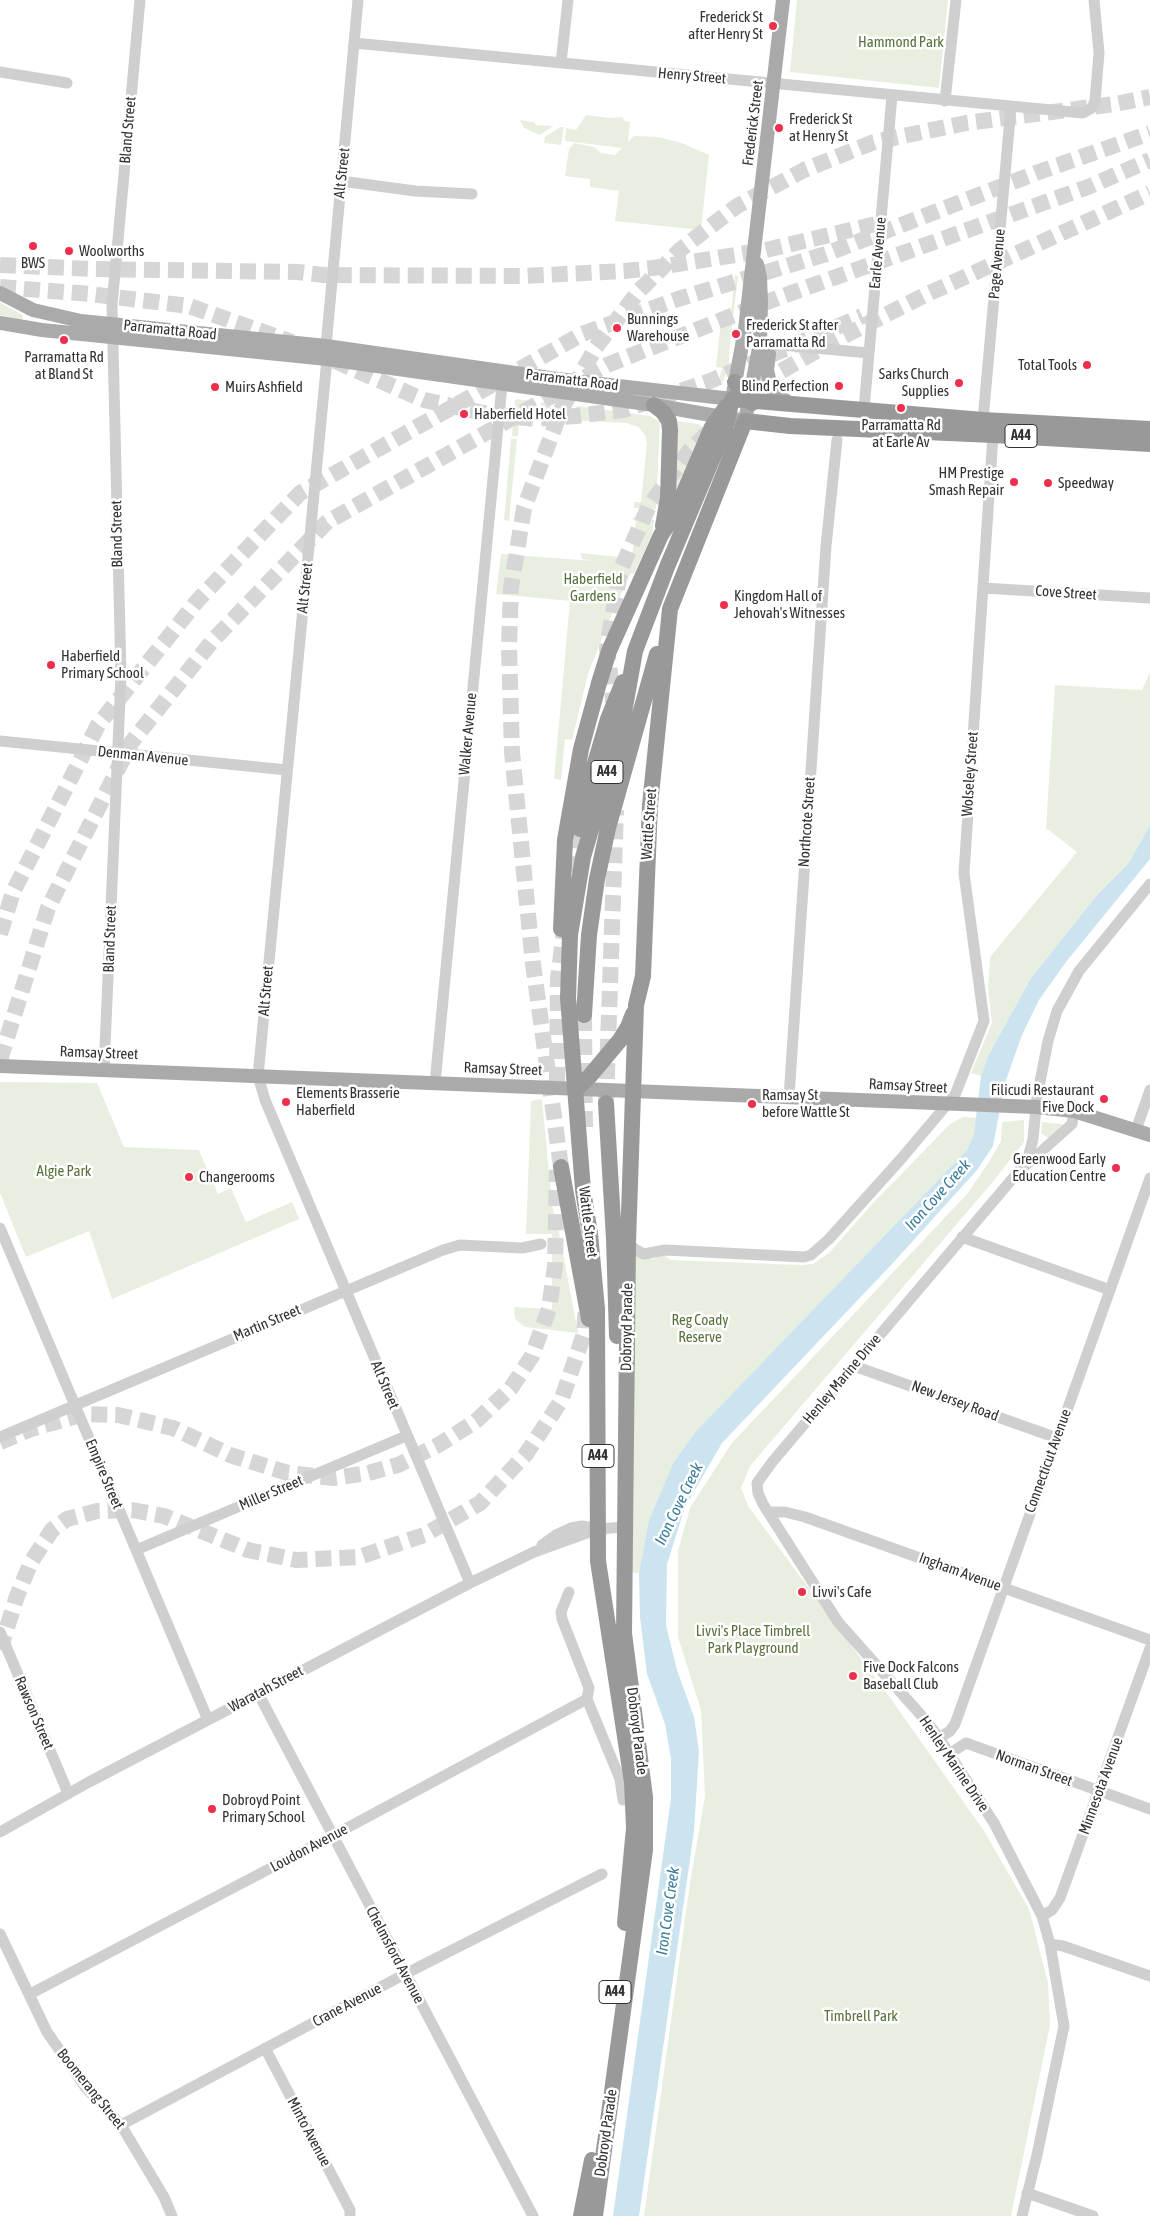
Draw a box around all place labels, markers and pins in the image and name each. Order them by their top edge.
place label: Frederick St after Henry St [688,8,763,43]
marker: Frederick St after Henry St [767,20,779,32]
place label: Frederick St at Henry St [789,110,853,145]
marker: Frederick St at Henry St [773,122,785,134]
marker: BWS [27,240,39,252]
place label: Woolworths [79,242,144,260]
marker: Woolworths [63,245,75,257]
place label: BWS [21,254,45,272]
place label: Bunnings Warehouse [627,310,689,345]
place label: Frederick St after Parramatta Rd [746,316,838,351]
marker: Bunnings Warehouse [611,322,623,334]
marker: Frederick St after Parramatta Rd [730,328,742,340]
marker: Parramatta Rd at Bland St [58,334,70,346]
place label: Parramatta Rd at Bland St [24,348,104,383]
place label: Total Tools [1018,356,1077,374]
marker: Total Tools [1081,359,1093,371]
place label: Sarks Church Supplies [879,365,949,400]
place label: Blind Perfection [741,377,829,395]
marker: Sarks Church Supplies [953,377,965,389]
place label: Muirs Ashfield [225,378,303,396]
marker: Blind Perfection [833,380,845,392]
marker: Muirs Ashfield [209,381,221,393]
marker: Parramatta Rd at Earle Av [895,402,907,414]
place label: Haberfield Hotel [474,405,566,423]
marker: Haberfield Hotel [458,408,470,420]
place label: Parramatta Rd at Earle Av [861,416,941,451]
place label: HM Prestige Smash Repair [929,464,1004,499]
place label: Speedway [1058,474,1114,492]
marker: HM Prestige Smash Repair [1008,476,1020,488]
marker: Speedway [1042,477,1054,489]
place label: Kingdom Hall of Jehovah's Witnesses [734,587,845,622]
marker: Kingdom Hall of Jehovah's Witnesses [718,599,730,611]
place label: Haberfield Primary School [61,647,144,682]
marker: Haberfield Primary School [45,659,57,671]
place label: Filicudi Restaurant Five Dock [991,1081,1094,1116]
place label: Elements Brasserie Haberfield [296,1084,400,1119]
place label: Ramsay St before Wattle St [762,1086,850,1121]
marker: Filicudi Restaurant Five Dock [1098,1093,1110,1105]
marker: Elements Brasserie Haberfield [280,1096,292,1108]
marker: Ramsay St before Wattle St [746,1098,758,1110]
place label: Greenwood Early Education Centre [1012,1150,1106,1185]
marker: Greenwood Early Education Centre [1110,1162,1122,1174]
place label: Changerooms [199,1168,275,1186]
marker: Changerooms [183,1171,195,1183]
place label: Livvi's Cafe [812,1583,872,1601]
marker: Livvi's Cafe [796,1586,808,1598]
place label: Five Dock Falcons Baseball Club [863,1658,959,1693]
marker: Five Dock Falcons Baseball Club [847,1670,859,1682]
place label: Dobroyd Point Primary School [222,1791,305,1826]
marker: Dobroyd Point Primary School [206,1803,218,1815]

